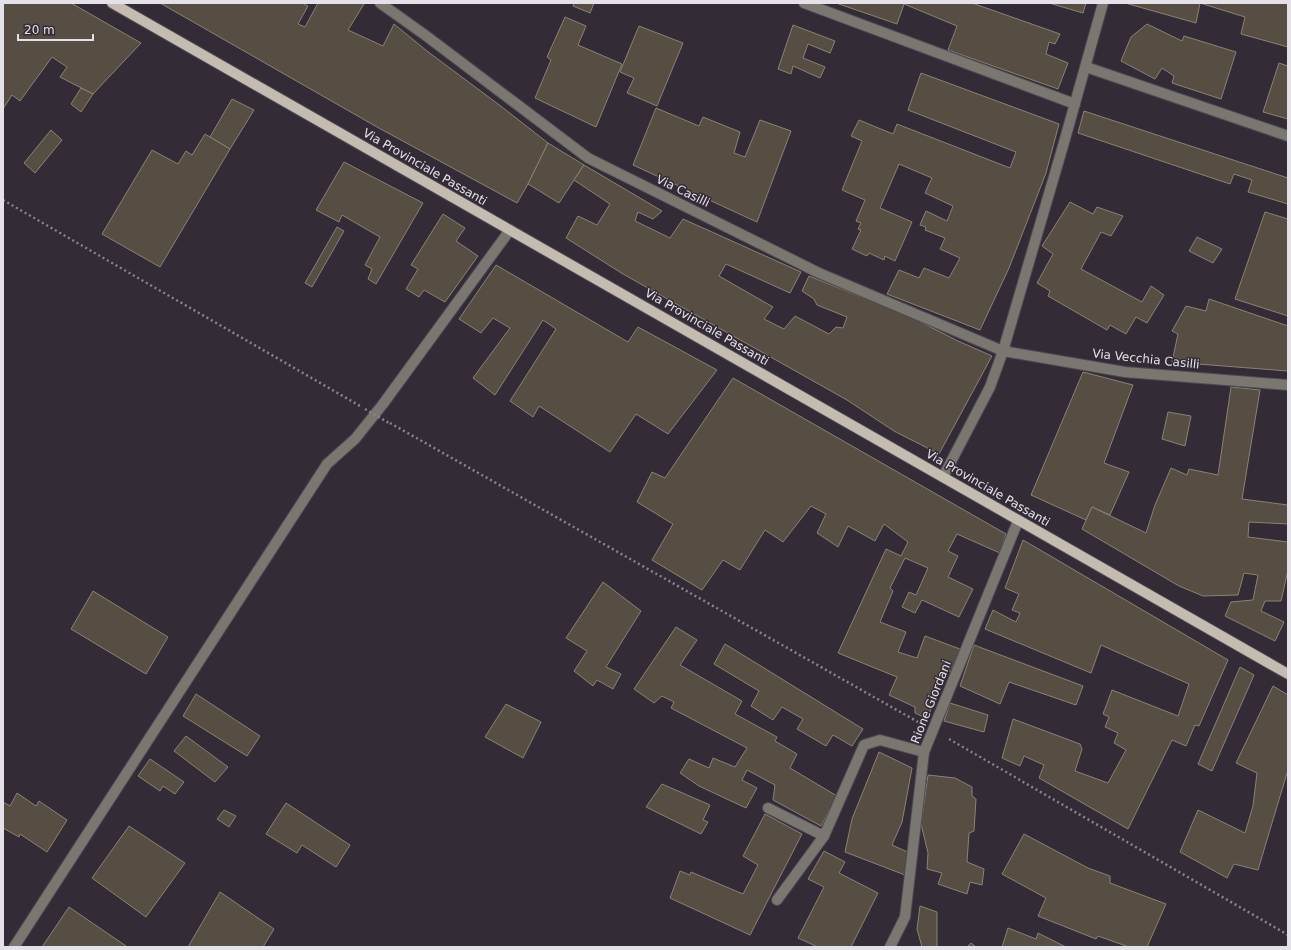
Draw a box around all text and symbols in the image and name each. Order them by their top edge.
scale bar [18,16,93,42]
text: 20 m [24,23,55,37]
street label: Via Provinciale Passanti [360,126,490,208]
street label: Via Casilli [654,172,712,210]
street label: Via Provinciale Passanti [642,286,772,368]
street label: Via Vecchia Casilli [1092,346,1200,372]
street label: Via Provinciale Passanti [923,447,1053,529]
street label: Rione Giordani [908,658,954,746]

